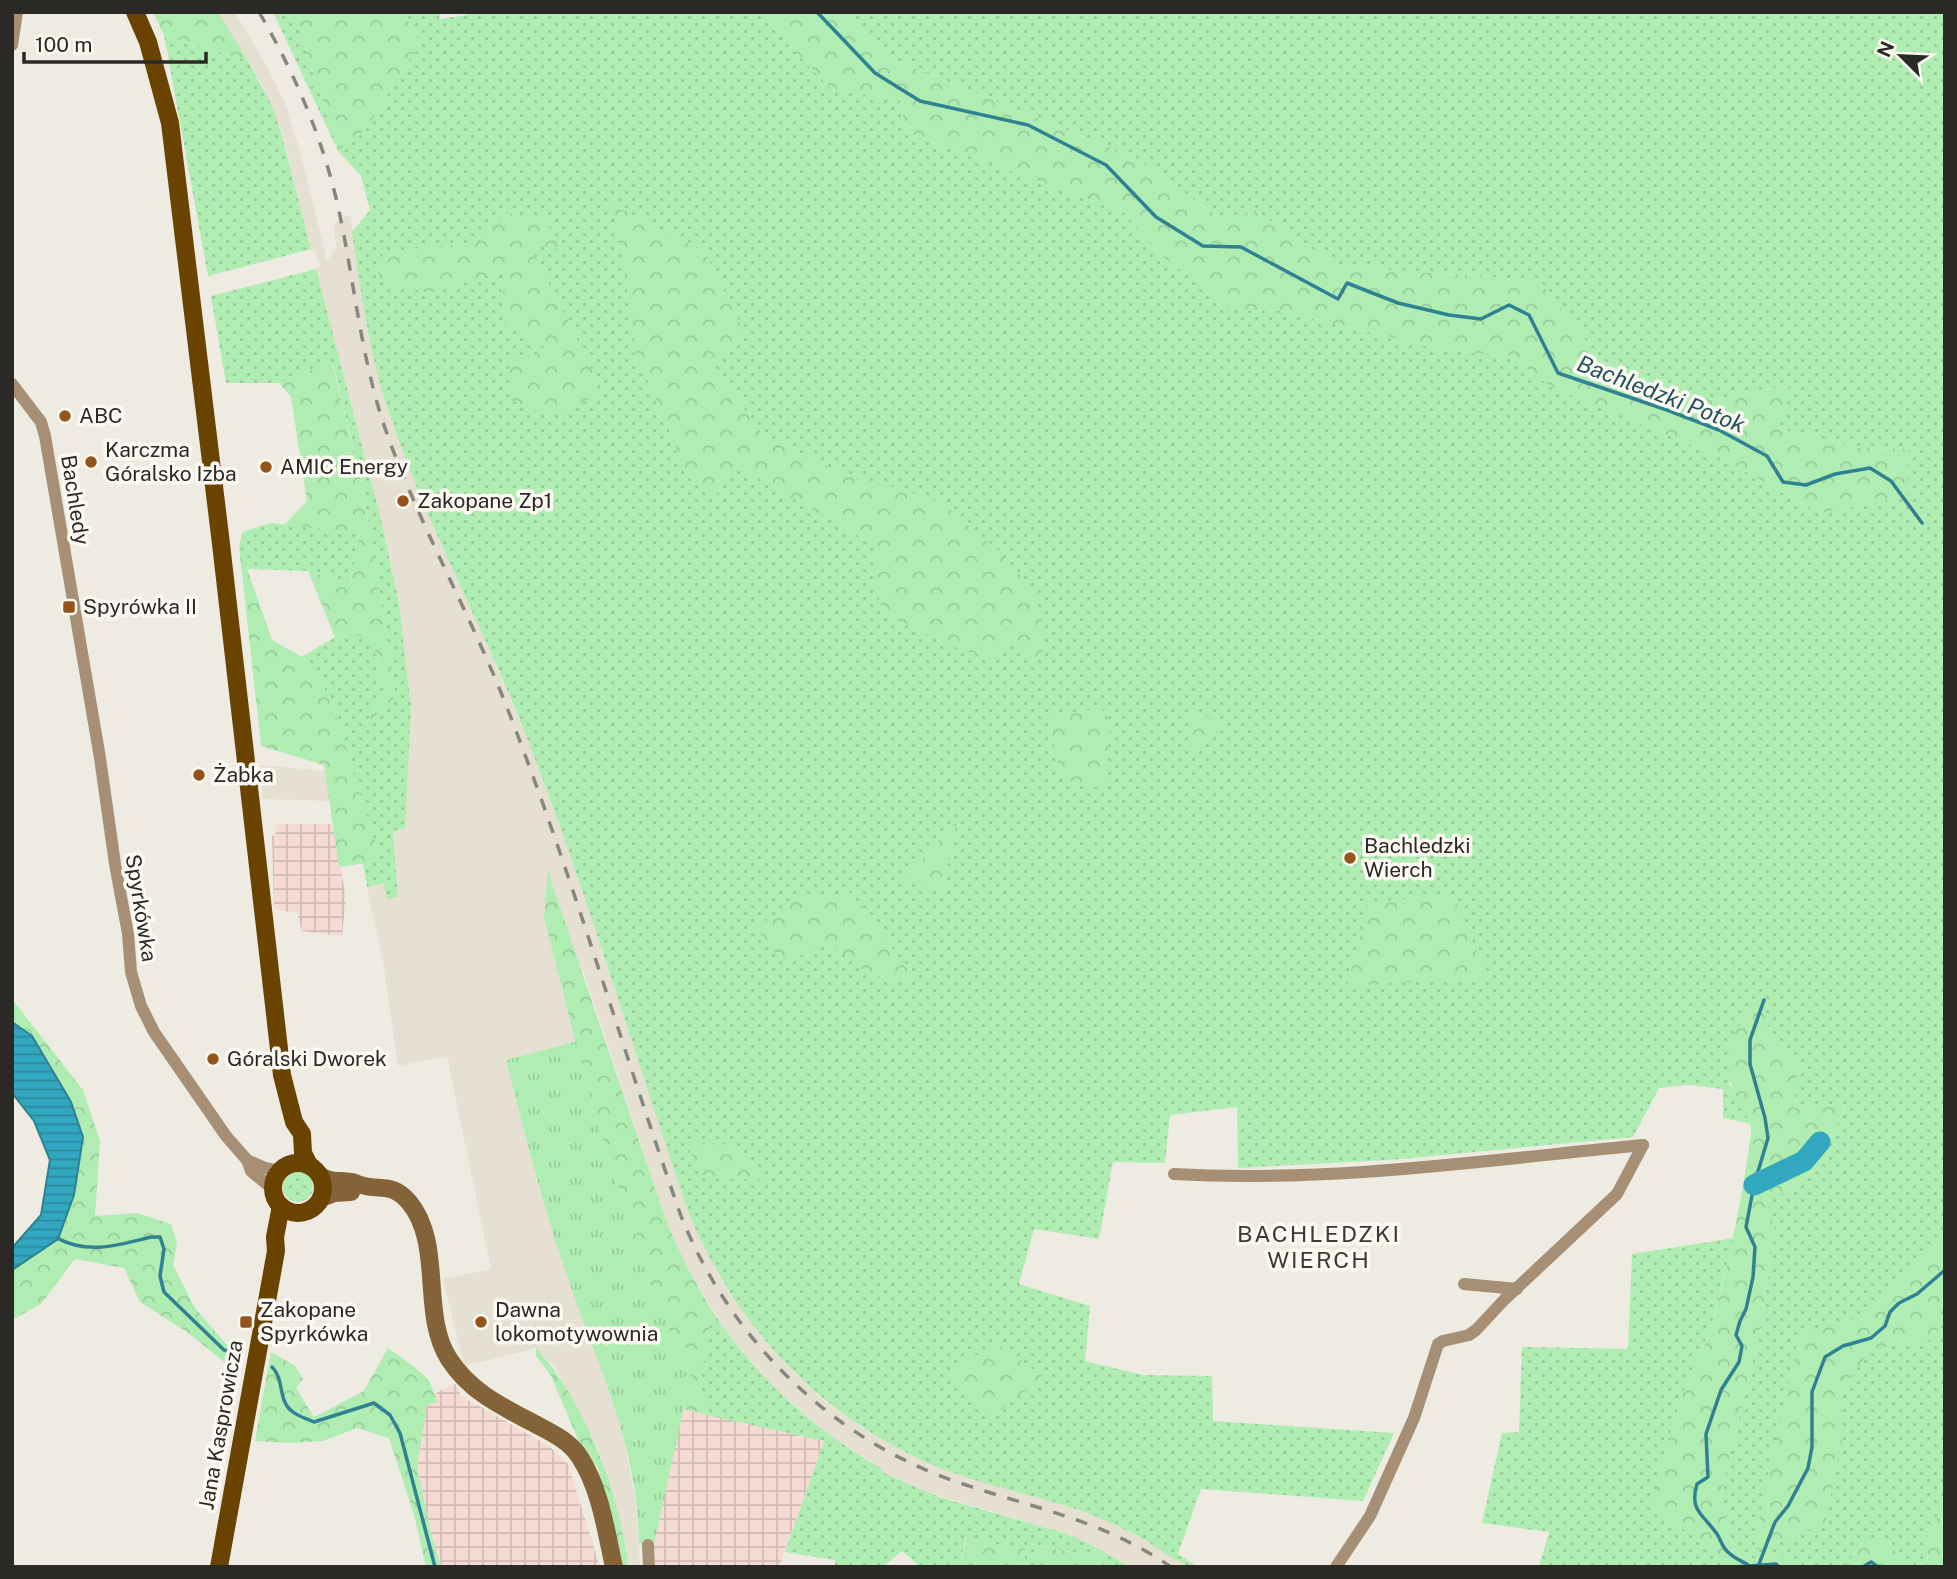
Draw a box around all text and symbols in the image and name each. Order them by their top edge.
scale bar [24,21,206,65]
north arrow [1866,21,1936,91]
text: 100 m [35,32,92,57]
text: N [1872,38,1899,60]
water label: Bachledzki Potok [1573,349,1749,438]
place label: ABC [79,403,122,428]
marker: ABC [57,408,73,424]
place label: Karczma Góralsko Izba [105,437,237,486]
street label: Bachledy [56,453,95,547]
marker: Karczma Góralsko Izba [83,454,99,470]
place label: AMIC Energy [280,454,408,479]
marker: AMIC Energy [258,459,274,475]
place label: Zakopane Zp1 [417,488,552,513]
marker: Zakopane Zp1 [395,493,411,509]
place label: Spyrówka II [83,594,197,619]
marker: Spyrówka II [61,599,77,615]
place label: Żabka [213,762,274,787]
marker: Żabka [191,767,207,783]
place label: Bachledzki Wierch [1364,833,1470,882]
marker: Bachledzki Wierch [1342,850,1358,866]
street label: Spyrkówka [121,852,162,963]
place label: Góralski Dworek [227,1046,387,1071]
marker: Góralski Dworek [205,1051,221,1067]
district label: BACHLEDZKI WIERCH [1237,1220,1401,1273]
place label: Zakopane Spyrkówka [260,1297,368,1346]
place label: Dawna lokomotywownia [495,1297,658,1346]
marker: Zakopane Spyrkówka [238,1314,254,1330]
marker: Dawna lokomotywownia [473,1314,489,1330]
street label: Jana Kasprowicza [193,1338,248,1512]

